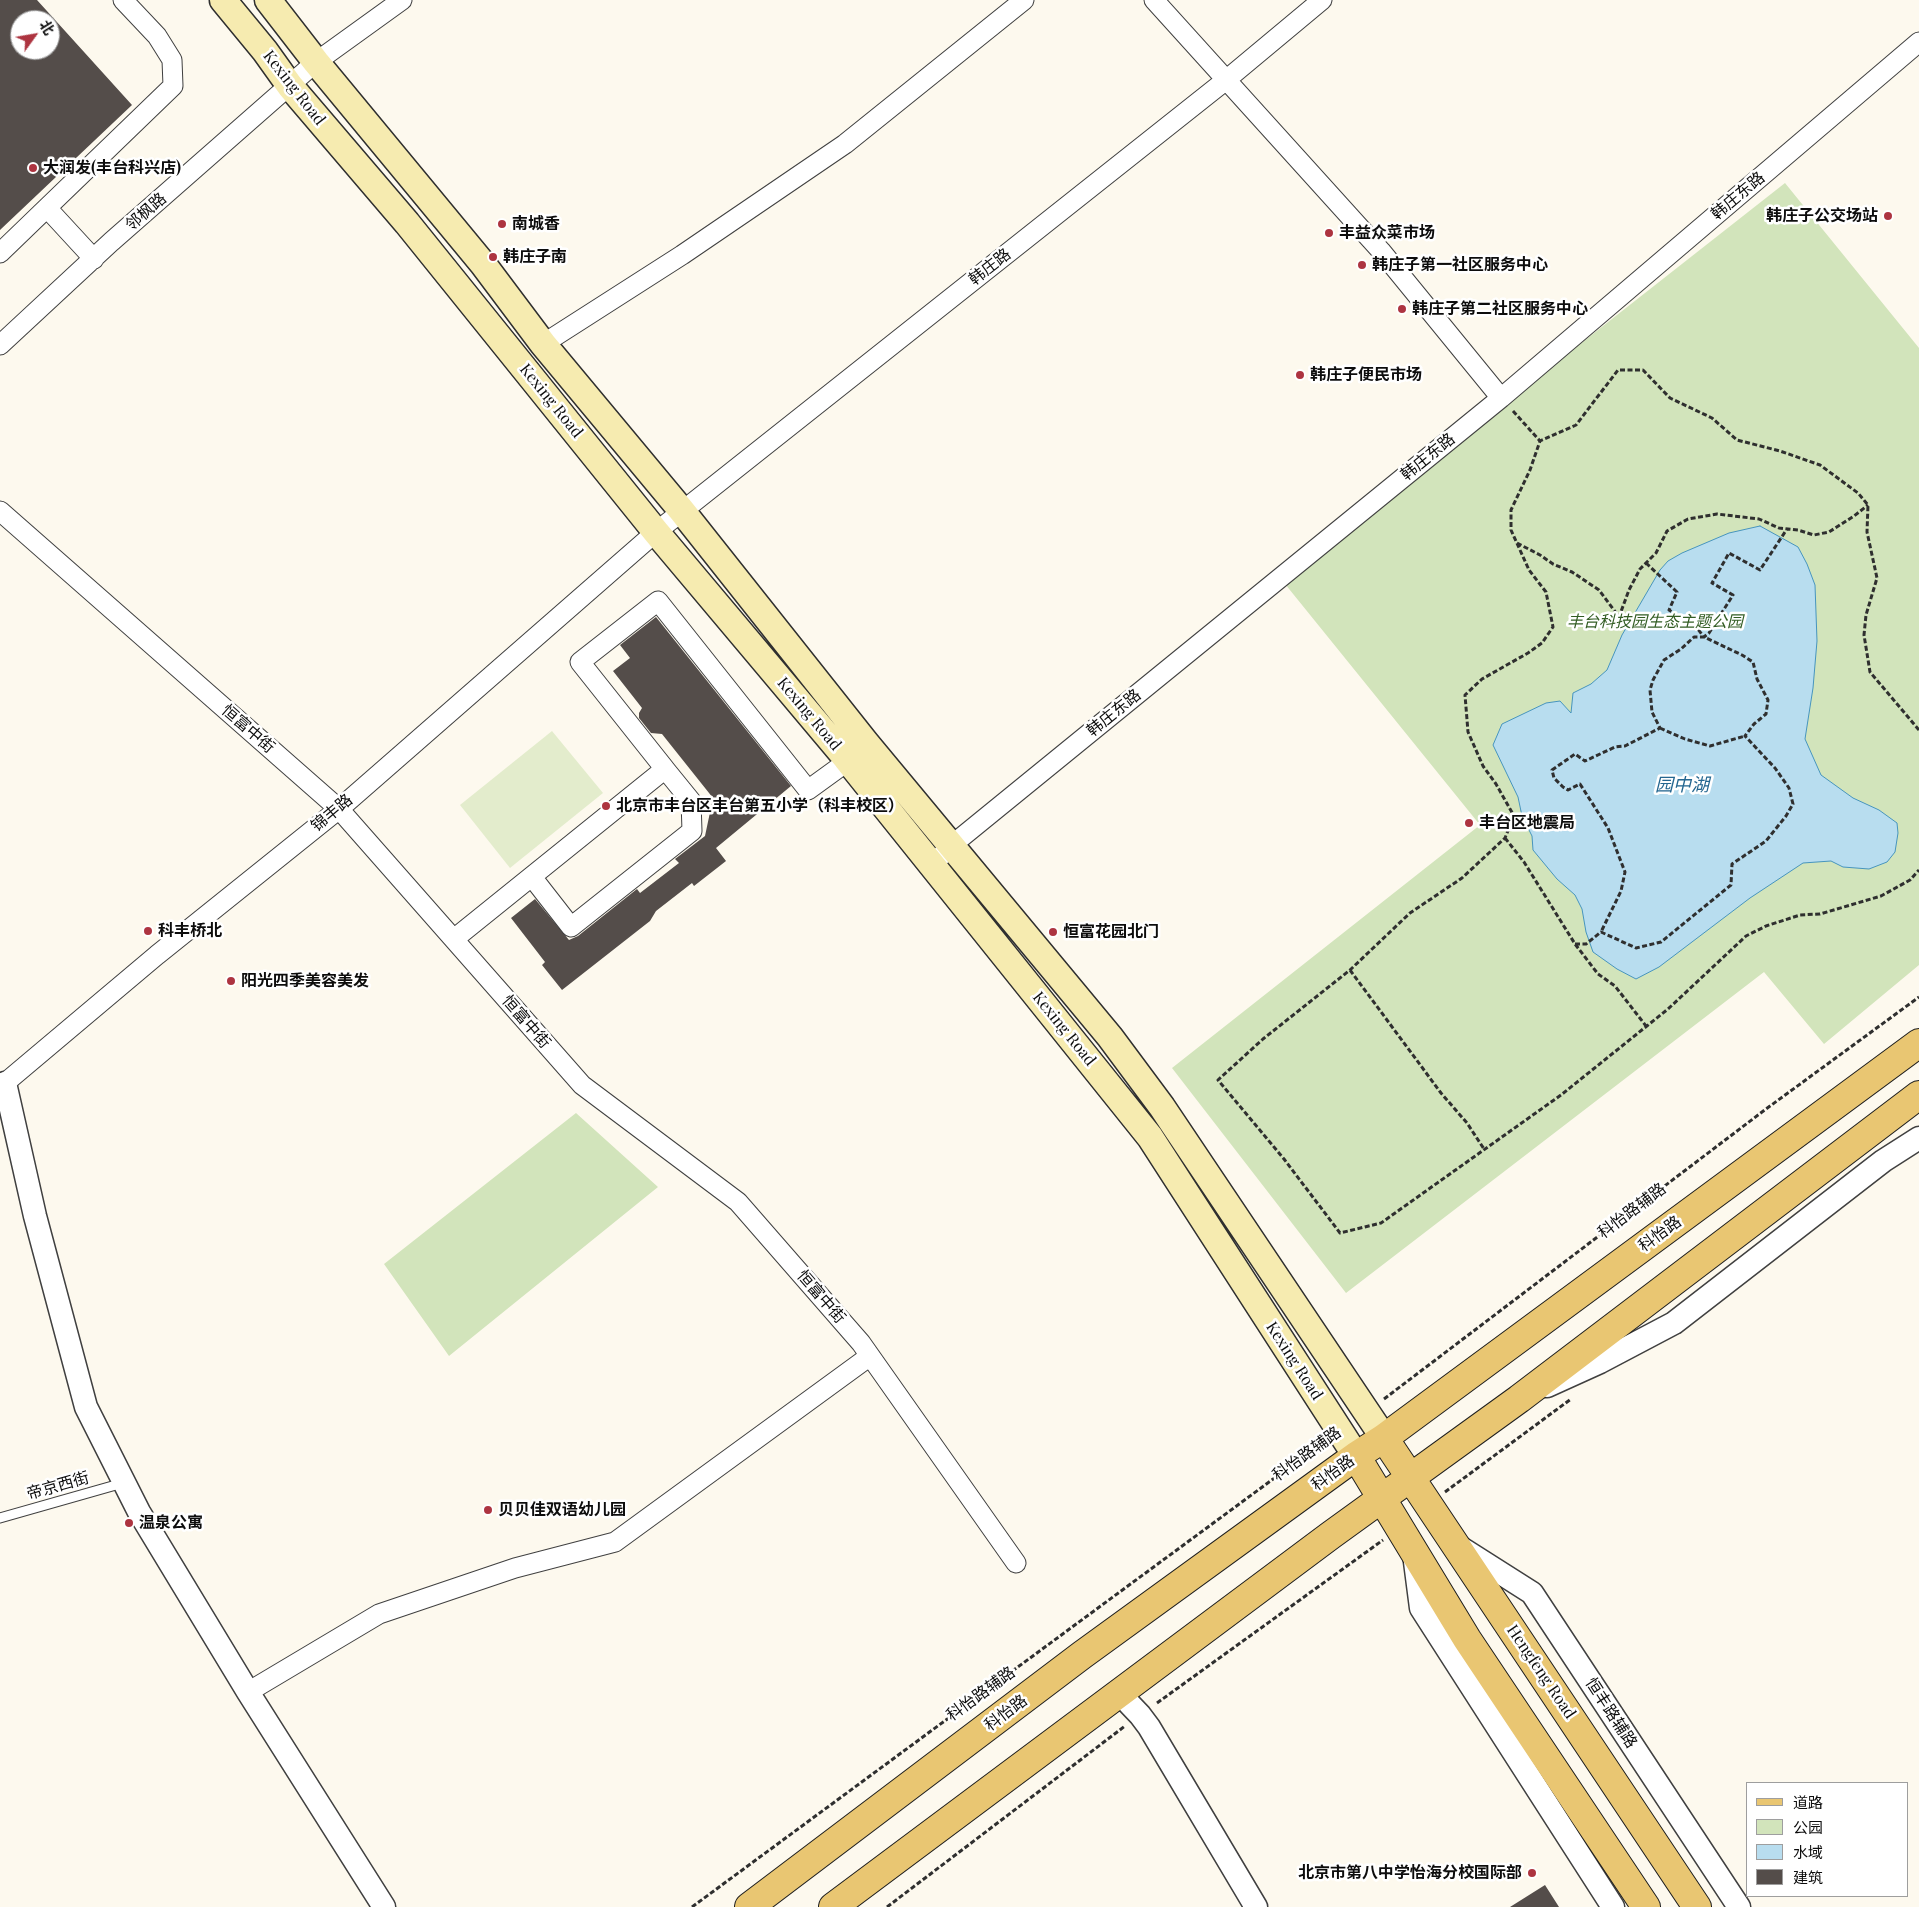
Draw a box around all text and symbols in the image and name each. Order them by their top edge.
north arrow [10,10,60,60]
text: 北 [36,16,59,38]
street label: Kexing Road [259,47,329,129]
place label: 大润发(丰台科兴店) [43,158,181,178]
marker: 大润发(丰台科兴店) [27,162,39,174]
street label: 韩庄东路 [1707,168,1769,224]
street label: 邻枫路 [122,189,170,235]
place label: 韩庄子公交场站 [1766,206,1878,226]
marker: 韩庄子公交场站 [1882,210,1894,222]
place label: 南城香 [512,214,560,234]
marker: 南城香 [496,218,508,230]
place label: 丰益众菜市场 [1339,223,1435,243]
marker: 丰益众菜市场 [1323,227,1335,239]
street label: 韩庄路 [965,245,1015,289]
place label: 韩庄子南 [503,247,567,267]
marker: 韩庄子南 [487,251,499,263]
place label: 韩庄子第一社区服务中心 [1372,255,1548,275]
marker: 韩庄子第一社区服务中心 [1356,259,1368,271]
place label: 韩庄子第二社区服务中心 [1412,299,1588,319]
marker: 韩庄子第二社区服务中心 [1396,303,1408,315]
street label: Kexing Road [515,360,587,442]
place label: 韩庄子便民市场 [1310,365,1422,385]
marker: 韩庄子便民市场 [1294,369,1306,381]
street label: 韩庄东路 [1397,429,1459,485]
park label: 丰台科技园生态主题公园 [1567,612,1743,632]
street label: Kexing Road [773,674,845,754]
street label: 韩庄东路 [1083,685,1145,741]
street label: 恒富中街 [218,701,278,757]
water label: 园中湖 [1655,774,1709,796]
street label: 锦丰路 [307,790,357,836]
place label: 北京市丰台区丰台第五小学（科丰校区） [616,796,904,816]
marker: 北京市丰台区丰台第五小学（科丰校区） [600,800,612,812]
place label: 丰台区地震局 [1479,813,1575,833]
marker: 丰台区地震局 [1463,817,1475,829]
place label: 科丰桥北 [158,921,222,941]
place label: 恒富花园北门 [1063,922,1159,942]
marker: 科丰桥北 [142,925,154,937]
marker: 恒富花园北门 [1047,926,1059,938]
place label: 阳光四季美容美发 [241,971,369,991]
marker: 阳光四季美容美发 [225,975,237,987]
street label: Kexing Road [1028,988,1100,1070]
street label: 恒富中街 [498,992,554,1052]
street label: 科怡路辅路 [1594,1179,1670,1243]
street label: 科怡路 [1635,1212,1685,1256]
street label: 恒富中街 [793,1267,849,1327]
street label: Kexing Road [1262,1318,1326,1404]
street label: 科怡路辅路 [1269,1423,1345,1485]
street label: 科怡路 [1308,1451,1358,1495]
street label: 帝京西街 [25,1468,91,1504]
place label: 贝贝佳双语幼儿园 [498,1500,626,1520]
marker: 贝贝佳双语幼儿园 [482,1504,494,1516]
place label: 温泉公寓 [139,1513,203,1533]
marker: 温泉公寓 [123,1517,135,1529]
street label: Hengfeng Road [1503,1621,1579,1723]
street label: 科怡路辅路 [943,1663,1019,1725]
street label: 恒丰路辅路 [1581,1674,1641,1752]
street label: 科怡路 [981,1691,1031,1735]
legend [1746,1782,1909,1897]
text: 道路 [1793,1792,1823,1812]
text: 公园 [1793,1817,1823,1837]
text: 水域 [1793,1842,1823,1862]
place label: 北京市第八中学怡海分校国际部 [1298,1863,1522,1883]
marker: 北京市第八中学怡海分校国际部 [1526,1867,1538,1879]
text: 建筑 [1793,1867,1823,1887]

